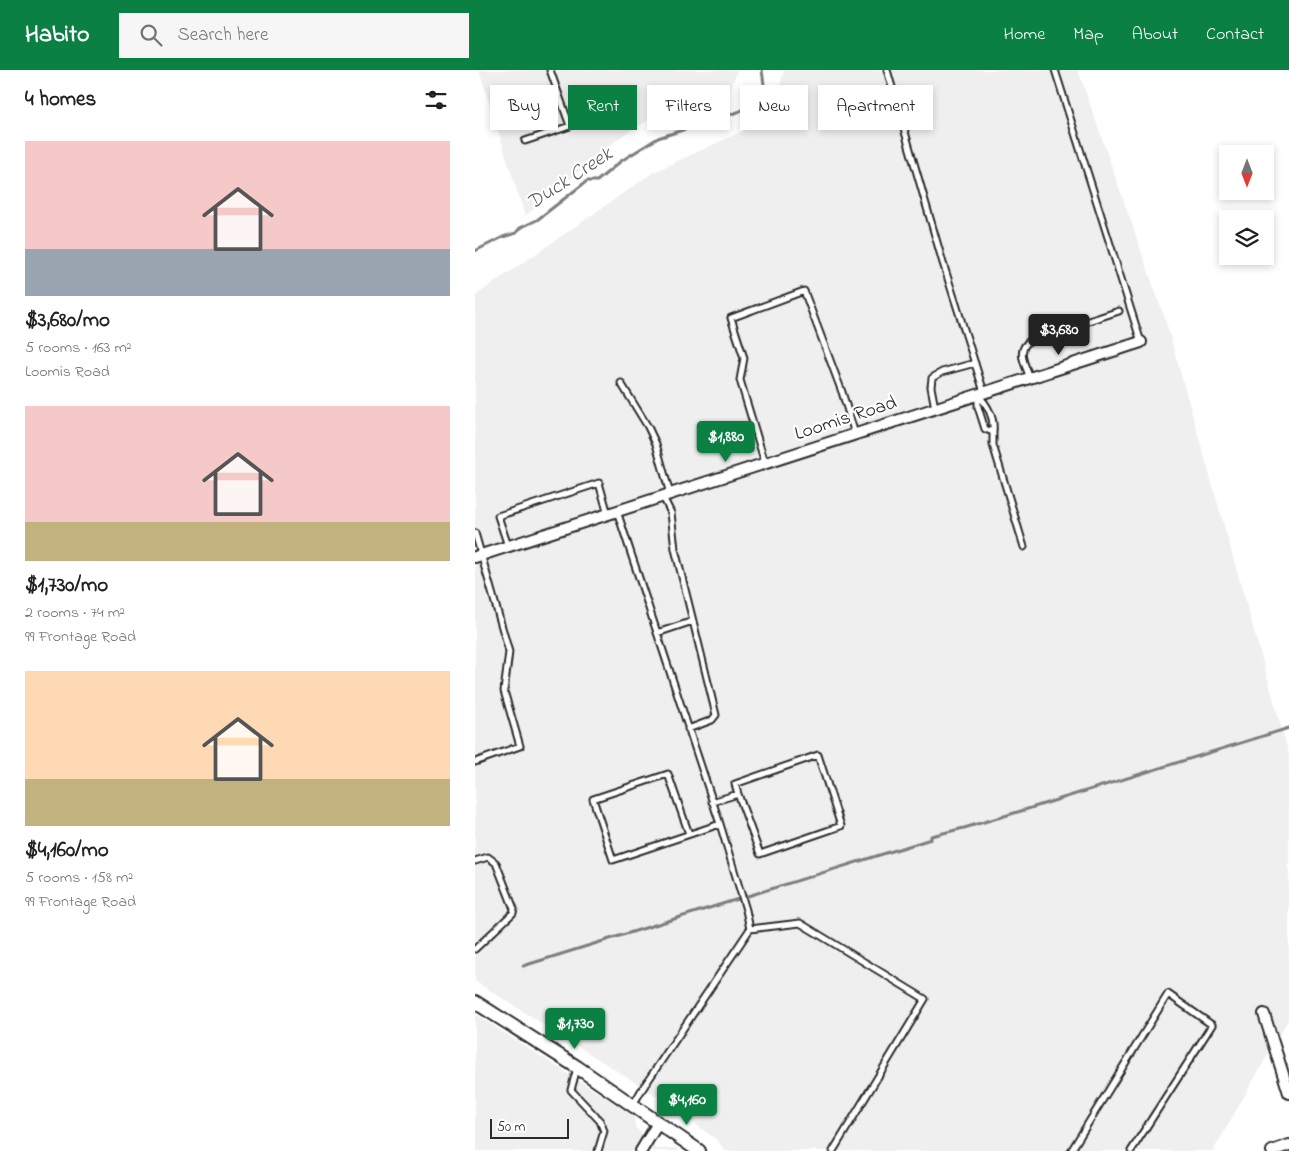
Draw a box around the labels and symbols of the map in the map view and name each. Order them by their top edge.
water label: Duck Creek [521,140,620,218]
north arrow [1219,145,1274,200]
pin: $3,680 [1018,314,1100,356]
street label: Loomis Road [791,389,901,449]
pin: $1,880 [685,420,767,463]
pin: $1,730 [534,1008,616,1050]
pin: $4,160 [646,1084,728,1126]
scale bar [490,1116,569,1139]

